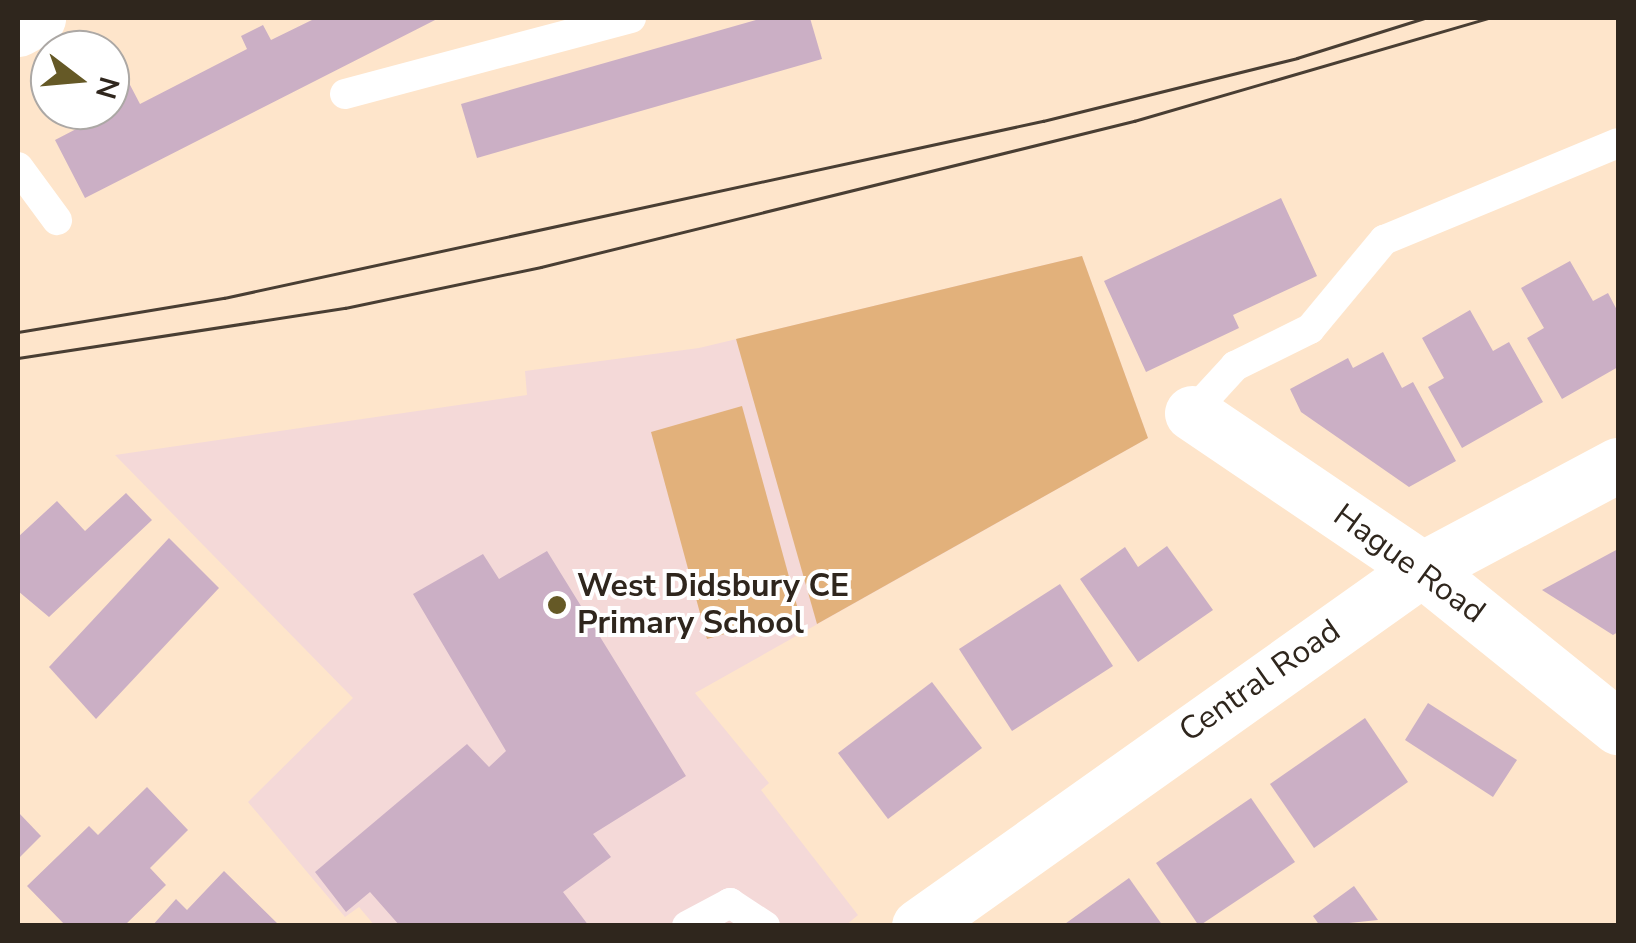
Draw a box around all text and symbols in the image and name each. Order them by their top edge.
north arrow [30,30,130,130]
text: N [86,72,128,103]
street label: Hague Road [1326,496,1492,632]
place label: West Didsbury CE Primary School [577,568,849,643]
marker: West Didsbury CE Primary School [546,594,568,616]
street label: Central Road [1172,612,1348,750]

